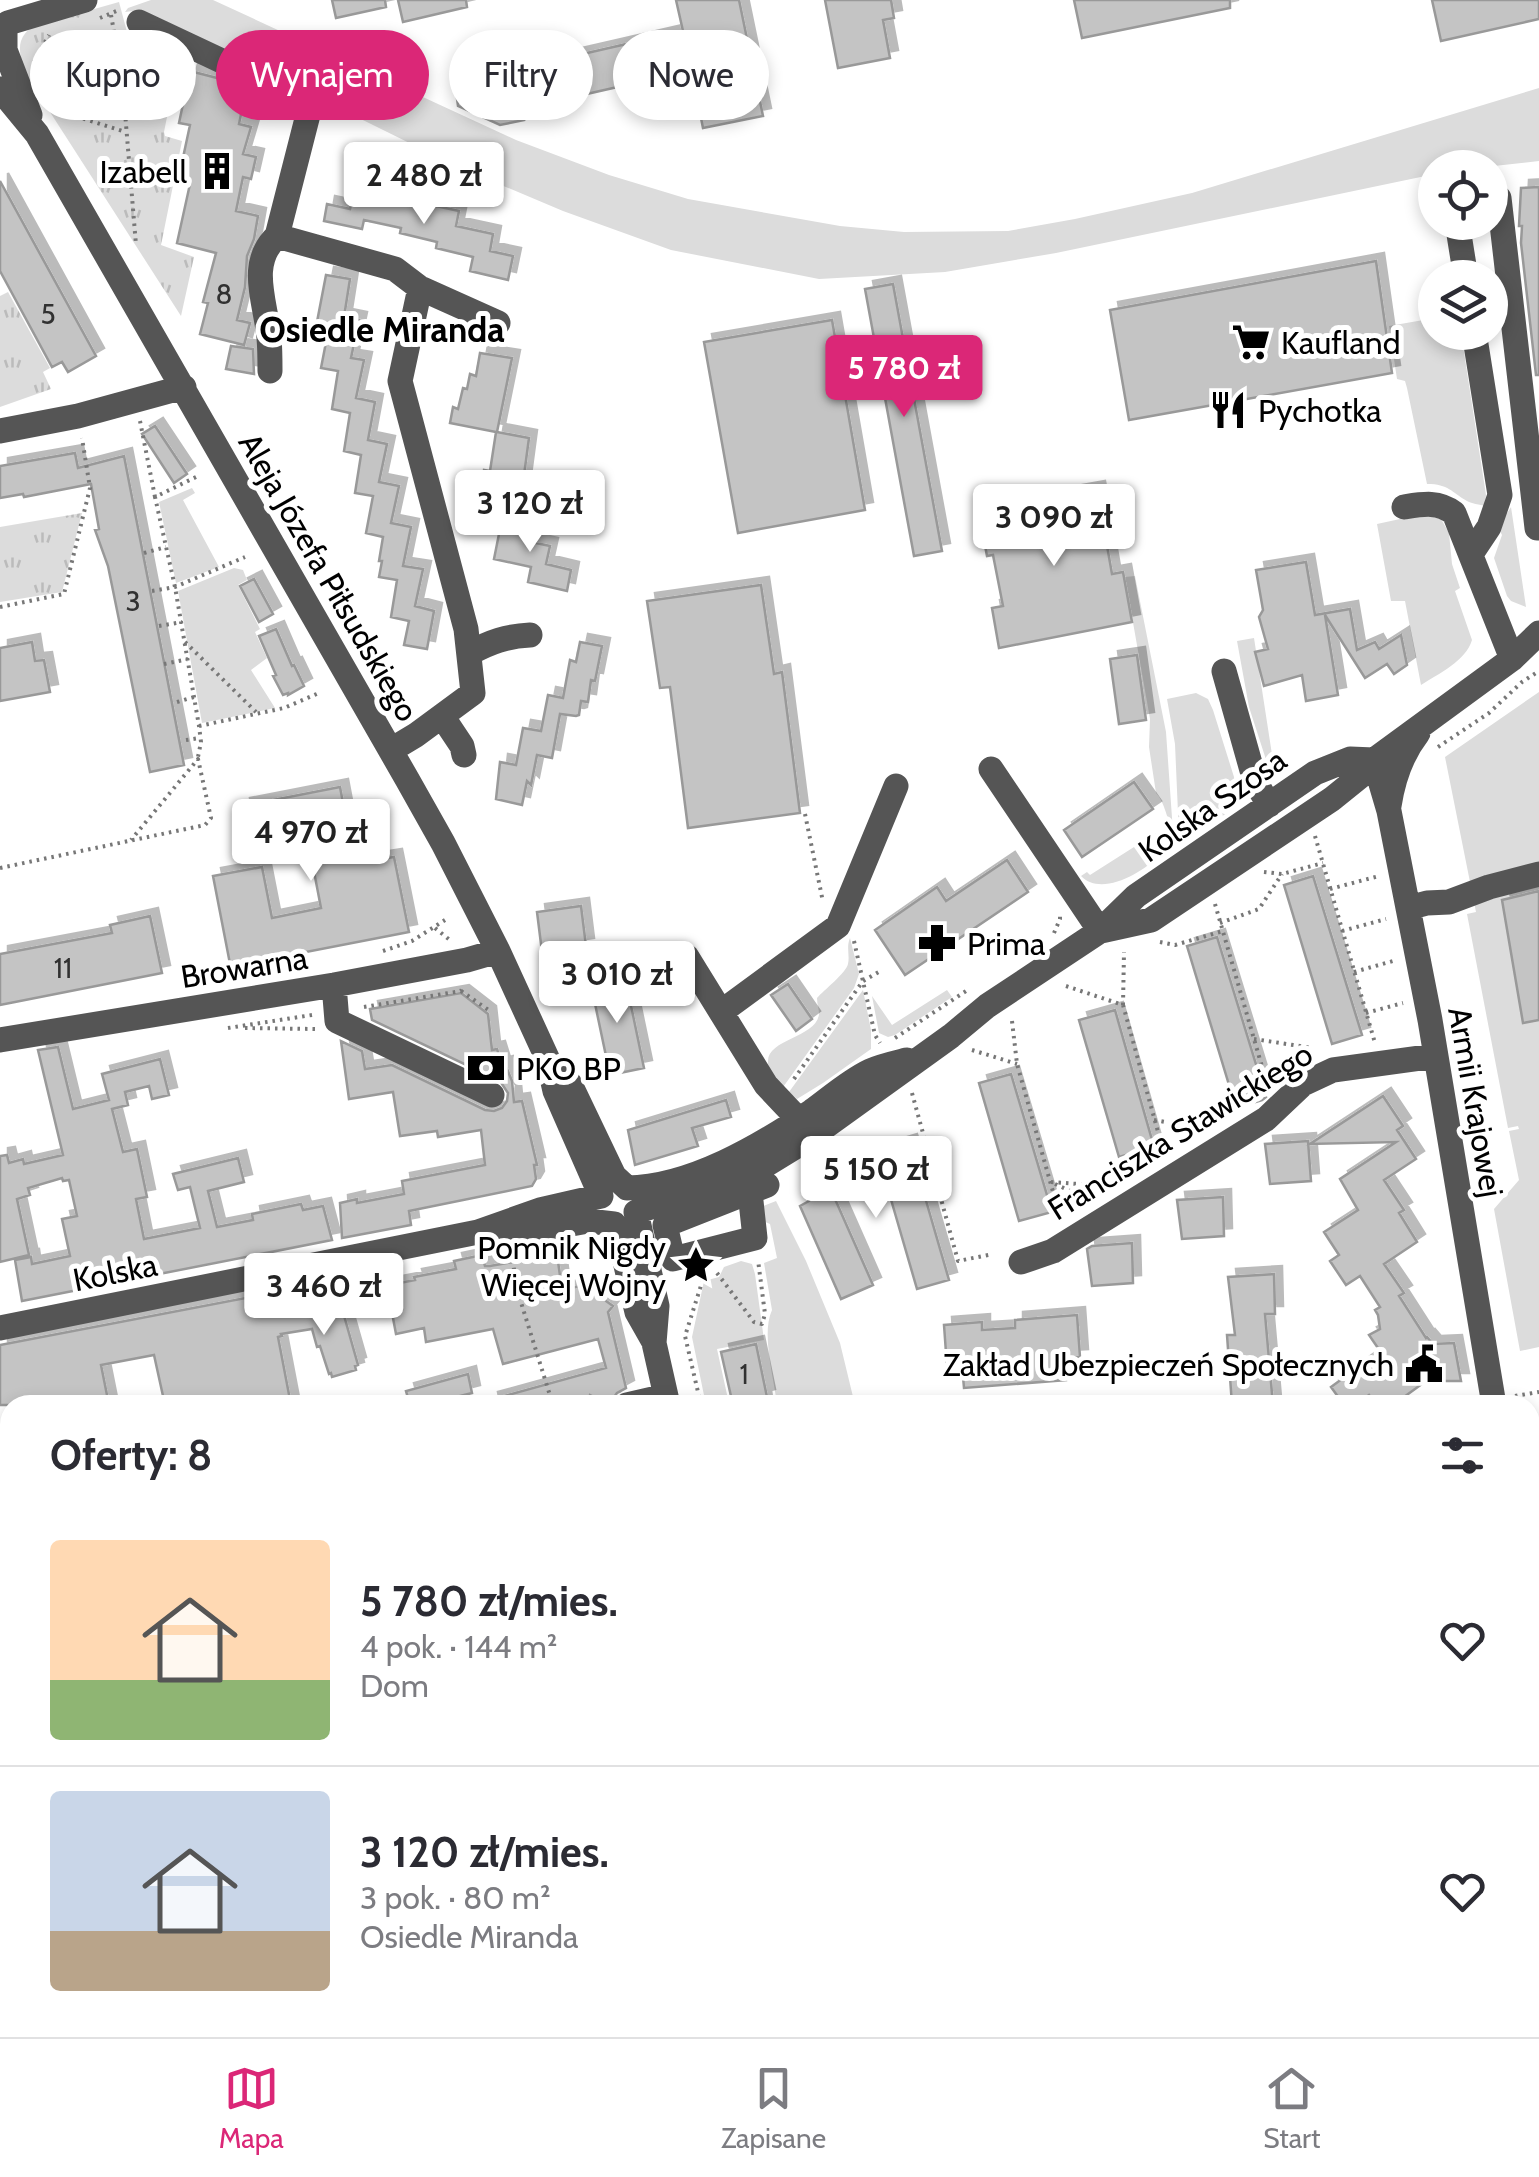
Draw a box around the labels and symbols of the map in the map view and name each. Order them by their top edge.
pin: 2 480 zł [321,142,527,227]
building icon: Izabell [196,150,238,192]
place label: Izabell [99,152,187,191]
house number: 8 [216,277,232,311]
house number: 5 [40,297,56,331]
district label: Osiedle Miranda [259,308,505,351]
supermarket icon: Kaufland [1230,321,1272,363]
place label: Kaufland [1281,323,1400,362]
pin: 5 780 zł [801,335,1007,420]
restaurant icon: Pychotka [1207,389,1249,431]
place label: Pychotka [1258,391,1382,430]
street label: Aleja Józefa Piłsudskiego [231,426,427,728]
pin: 3 120 zł [427,470,633,555]
pin: 3 090 zł [951,484,1157,569]
house number: 3 [125,584,141,618]
street label: Kolska Szosa [1131,740,1294,870]
pin: 4 970 zł [208,799,414,884]
pharmacy icon: Prima [916,922,958,964]
place label: Prima [967,924,1046,963]
street label: Browarna [178,938,311,996]
pin: 3 010 zł [514,941,720,1026]
house number: 11 [54,951,72,985]
street label: Armii Krajowej [1440,1004,1512,1200]
street label: Franciszka Stawickiego [1041,1034,1319,1228]
bank icon: PKO BP [465,1047,507,1089]
place label: PKO BP [516,1049,621,1088]
pin: 5 150 zł [773,1136,979,1221]
place label: Pomnik Nigdy Więcej Wojny [477,1228,666,1304]
place icon: Pomnik Nigdy Więcej Wojny [675,1244,717,1286]
street label: Kolska [70,1245,161,1299]
pin: 3 460 zł [221,1253,427,1338]
public building icon: Zakład Ubezpieczeń Społecznych [1403,1343,1445,1385]
place label: Zakład Ubezpieczeń Społecznych [943,1345,1394,1384]
house number: 1 [739,1357,749,1391]

